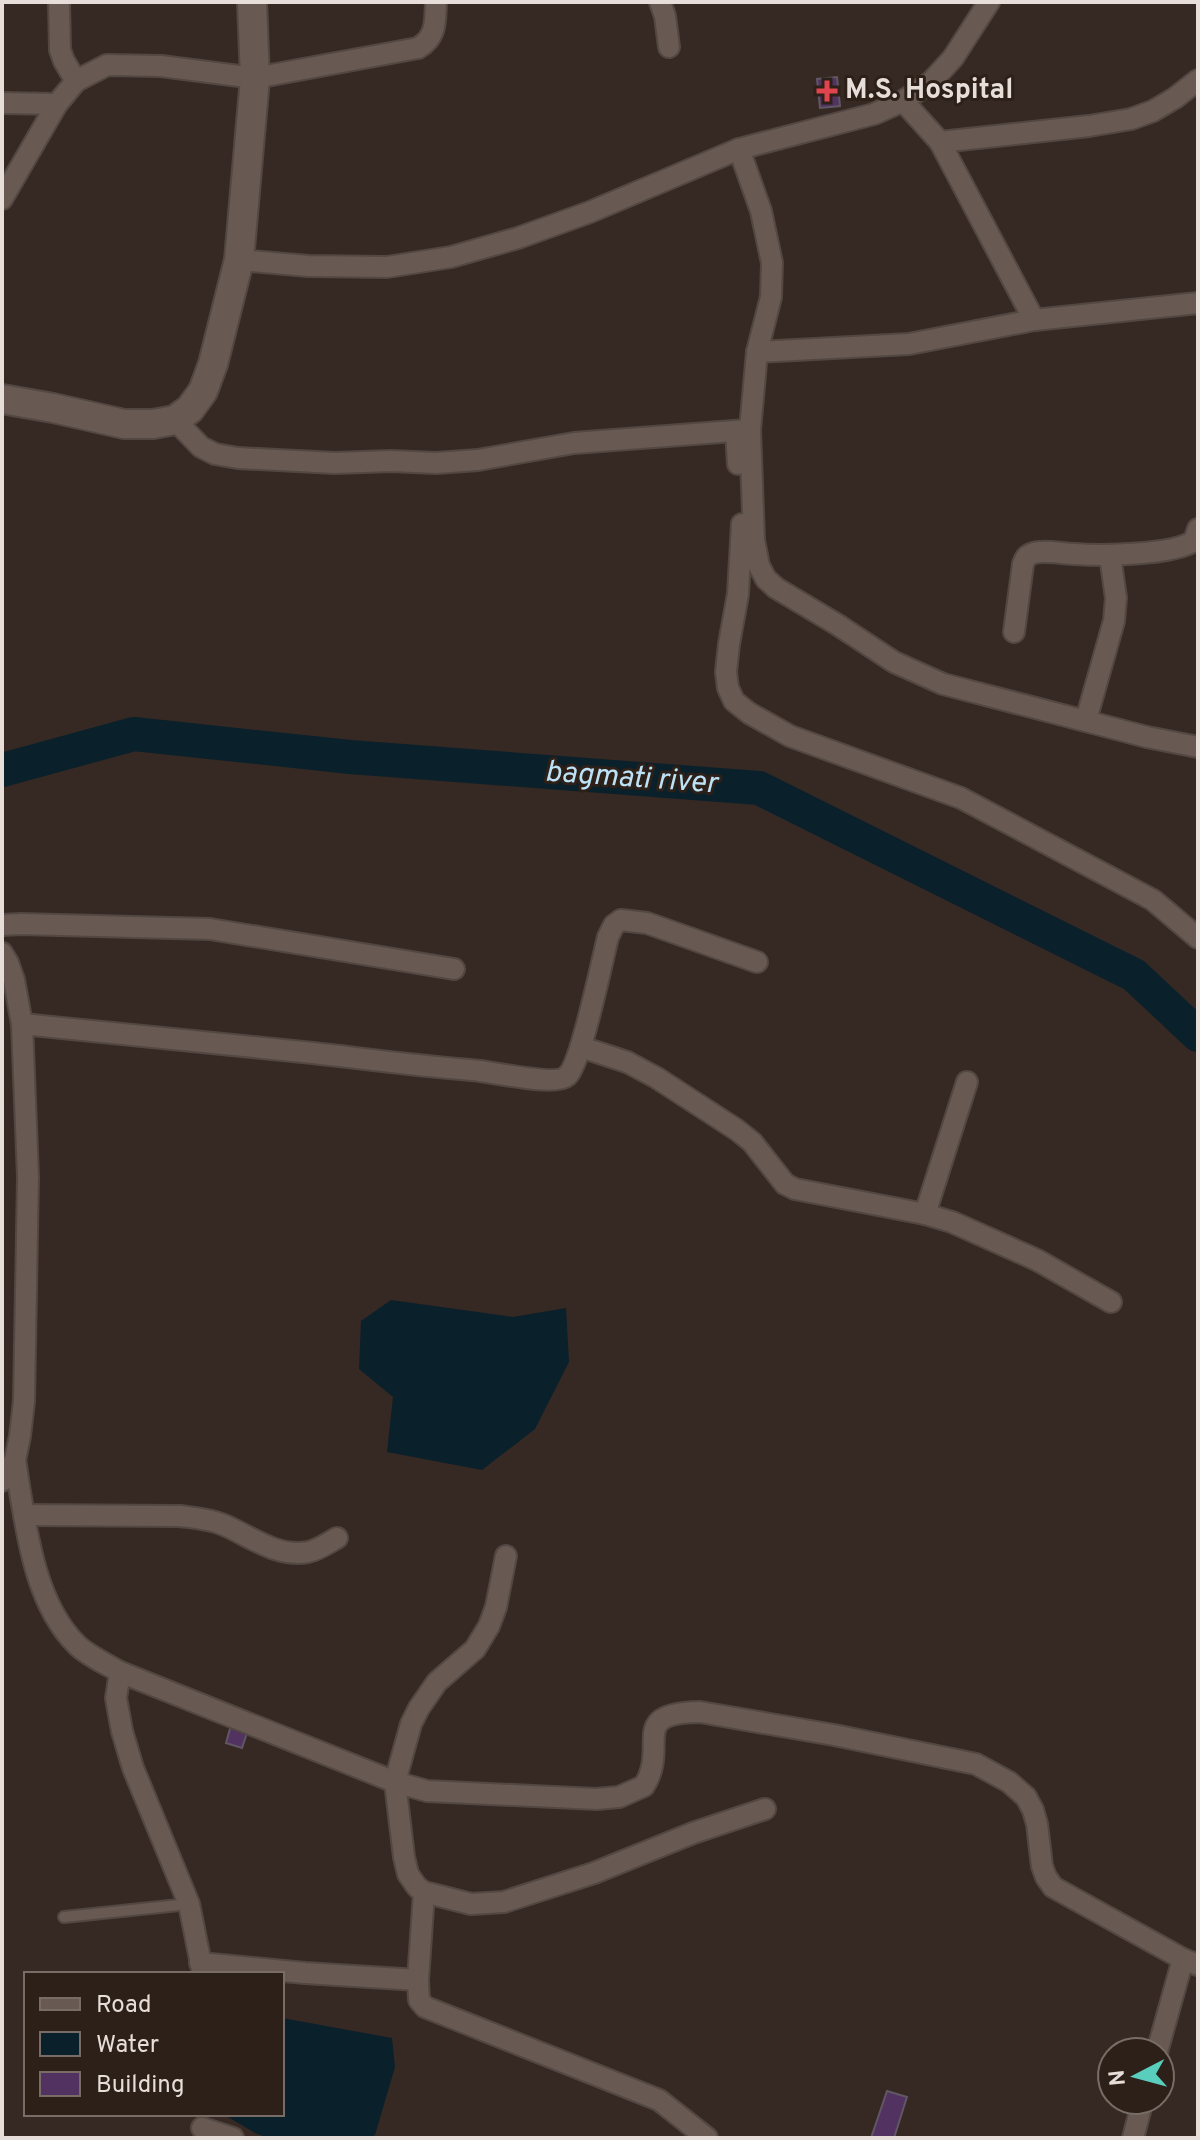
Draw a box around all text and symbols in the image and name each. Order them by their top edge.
place label: M.S. Hospital [845,73,1013,109]
marker: M.S. Hospital [816,80,838,102]
water label: bagmati river [544,755,721,804]
legend [24,1972,284,2116]
text: Road [96,1991,152,2021]
text: Water [96,2031,159,2061]
north arrow [1096,2036,1176,2116]
text: N [1104,2069,1133,2087]
text: Building [96,2071,185,2101]

